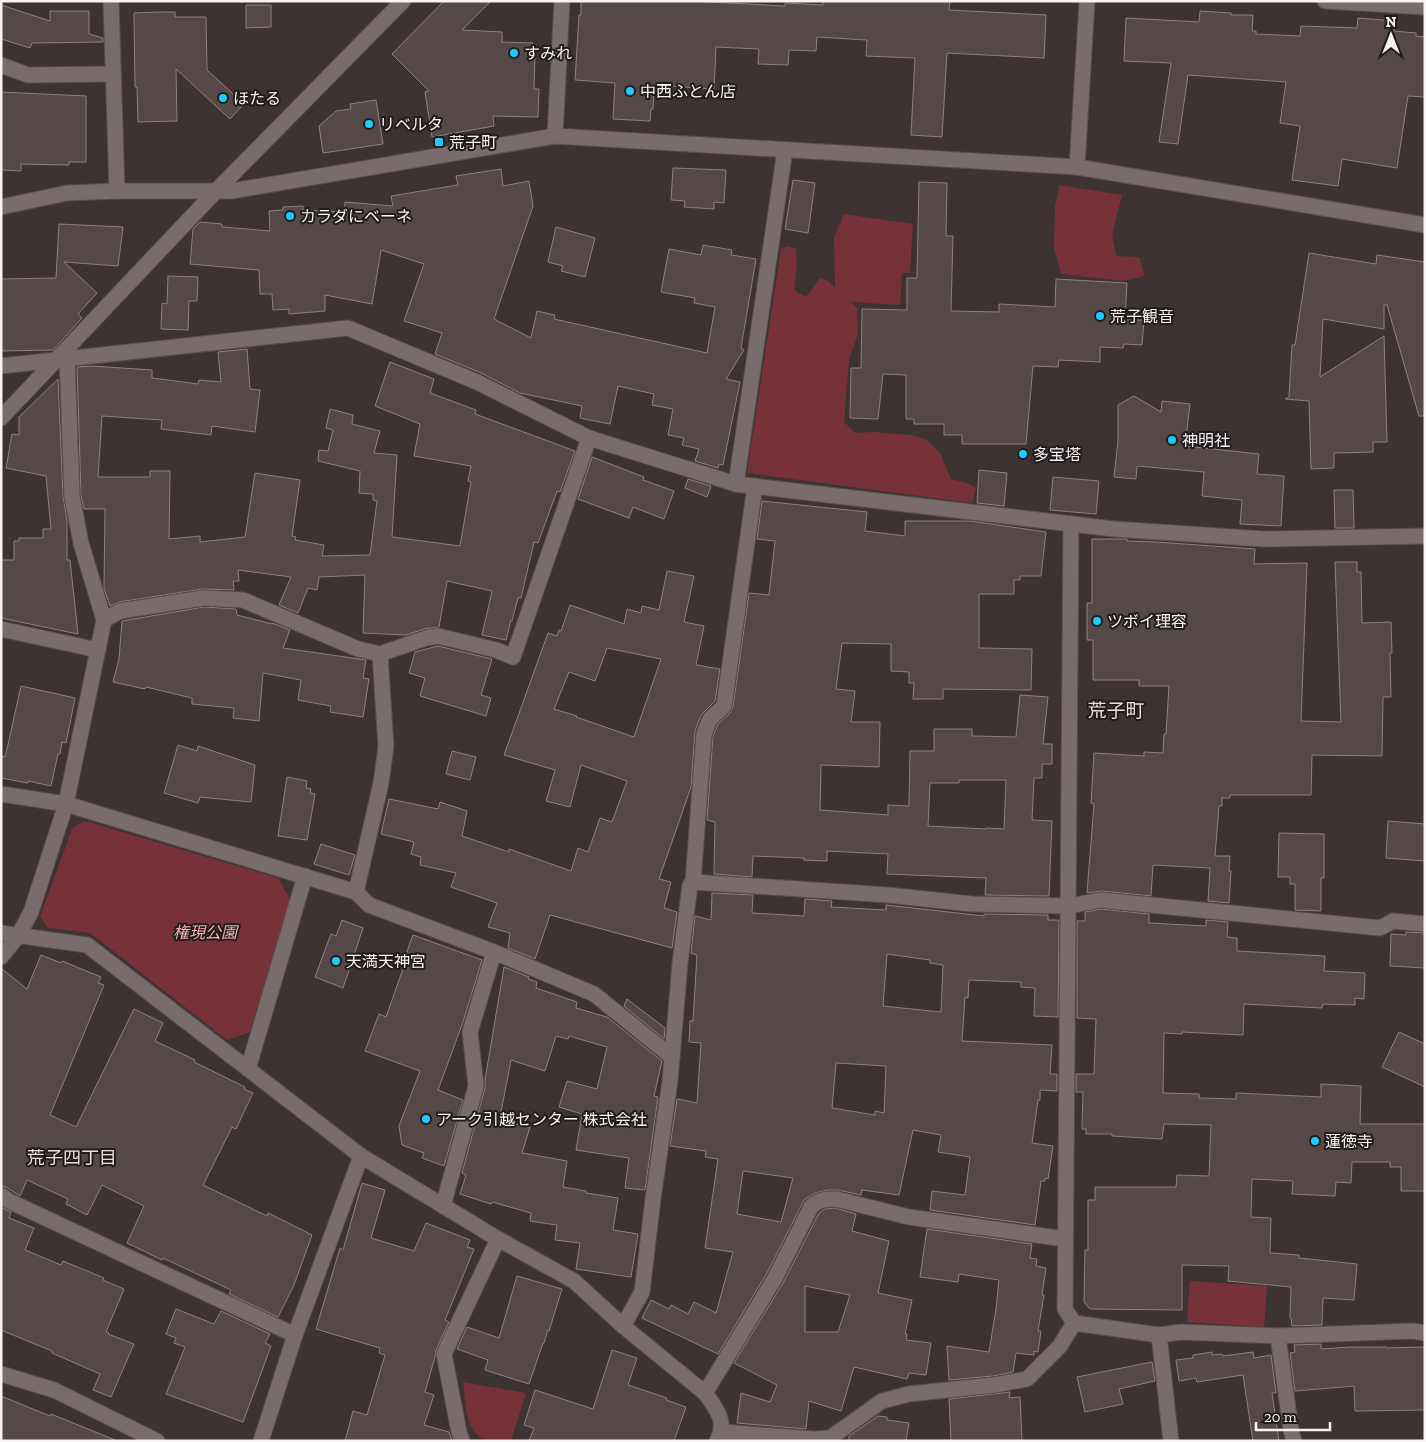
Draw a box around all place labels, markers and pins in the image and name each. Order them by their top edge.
place label: すみれ [524,44,572,63]
marker: すみれ [508,47,520,59]
place label: 中西ふとん店 [640,82,736,101]
marker: 中西ふとん店 [624,85,636,97]
place label: ほたる [233,89,281,108]
marker: ほたる [217,92,229,104]
place label: リベルタ [379,115,443,134]
marker: リベルタ [363,118,375,130]
place label: 荒子町 [449,133,497,152]
marker: 荒子町 [433,136,445,148]
place label: カラダにベーネ [300,207,412,226]
marker: カラダにベーネ [284,210,296,222]
place label: 荒子観音 [1110,307,1174,326]
marker: 荒子観音 [1094,310,1106,322]
place label: 神明社 [1182,431,1230,450]
marker: 神明社 [1166,434,1178,446]
place label: 多宝塔 [1033,445,1081,464]
marker: 多宝塔 [1017,448,1029,460]
place label: ツボイ理容 [1107,612,1187,631]
marker: ツボイ理容 [1091,615,1103,627]
place label: 天満天神宮 [346,952,426,971]
marker: 天満天神宮 [330,955,342,967]
place label: アーク引越センター 株式会社 [436,1110,647,1129]
marker: アーク引越センター 株式会社 [420,1113,432,1125]
place label: 蓮徳寺 [1325,1132,1373,1151]
marker: 蓮徳寺 [1309,1135,1321,1147]

